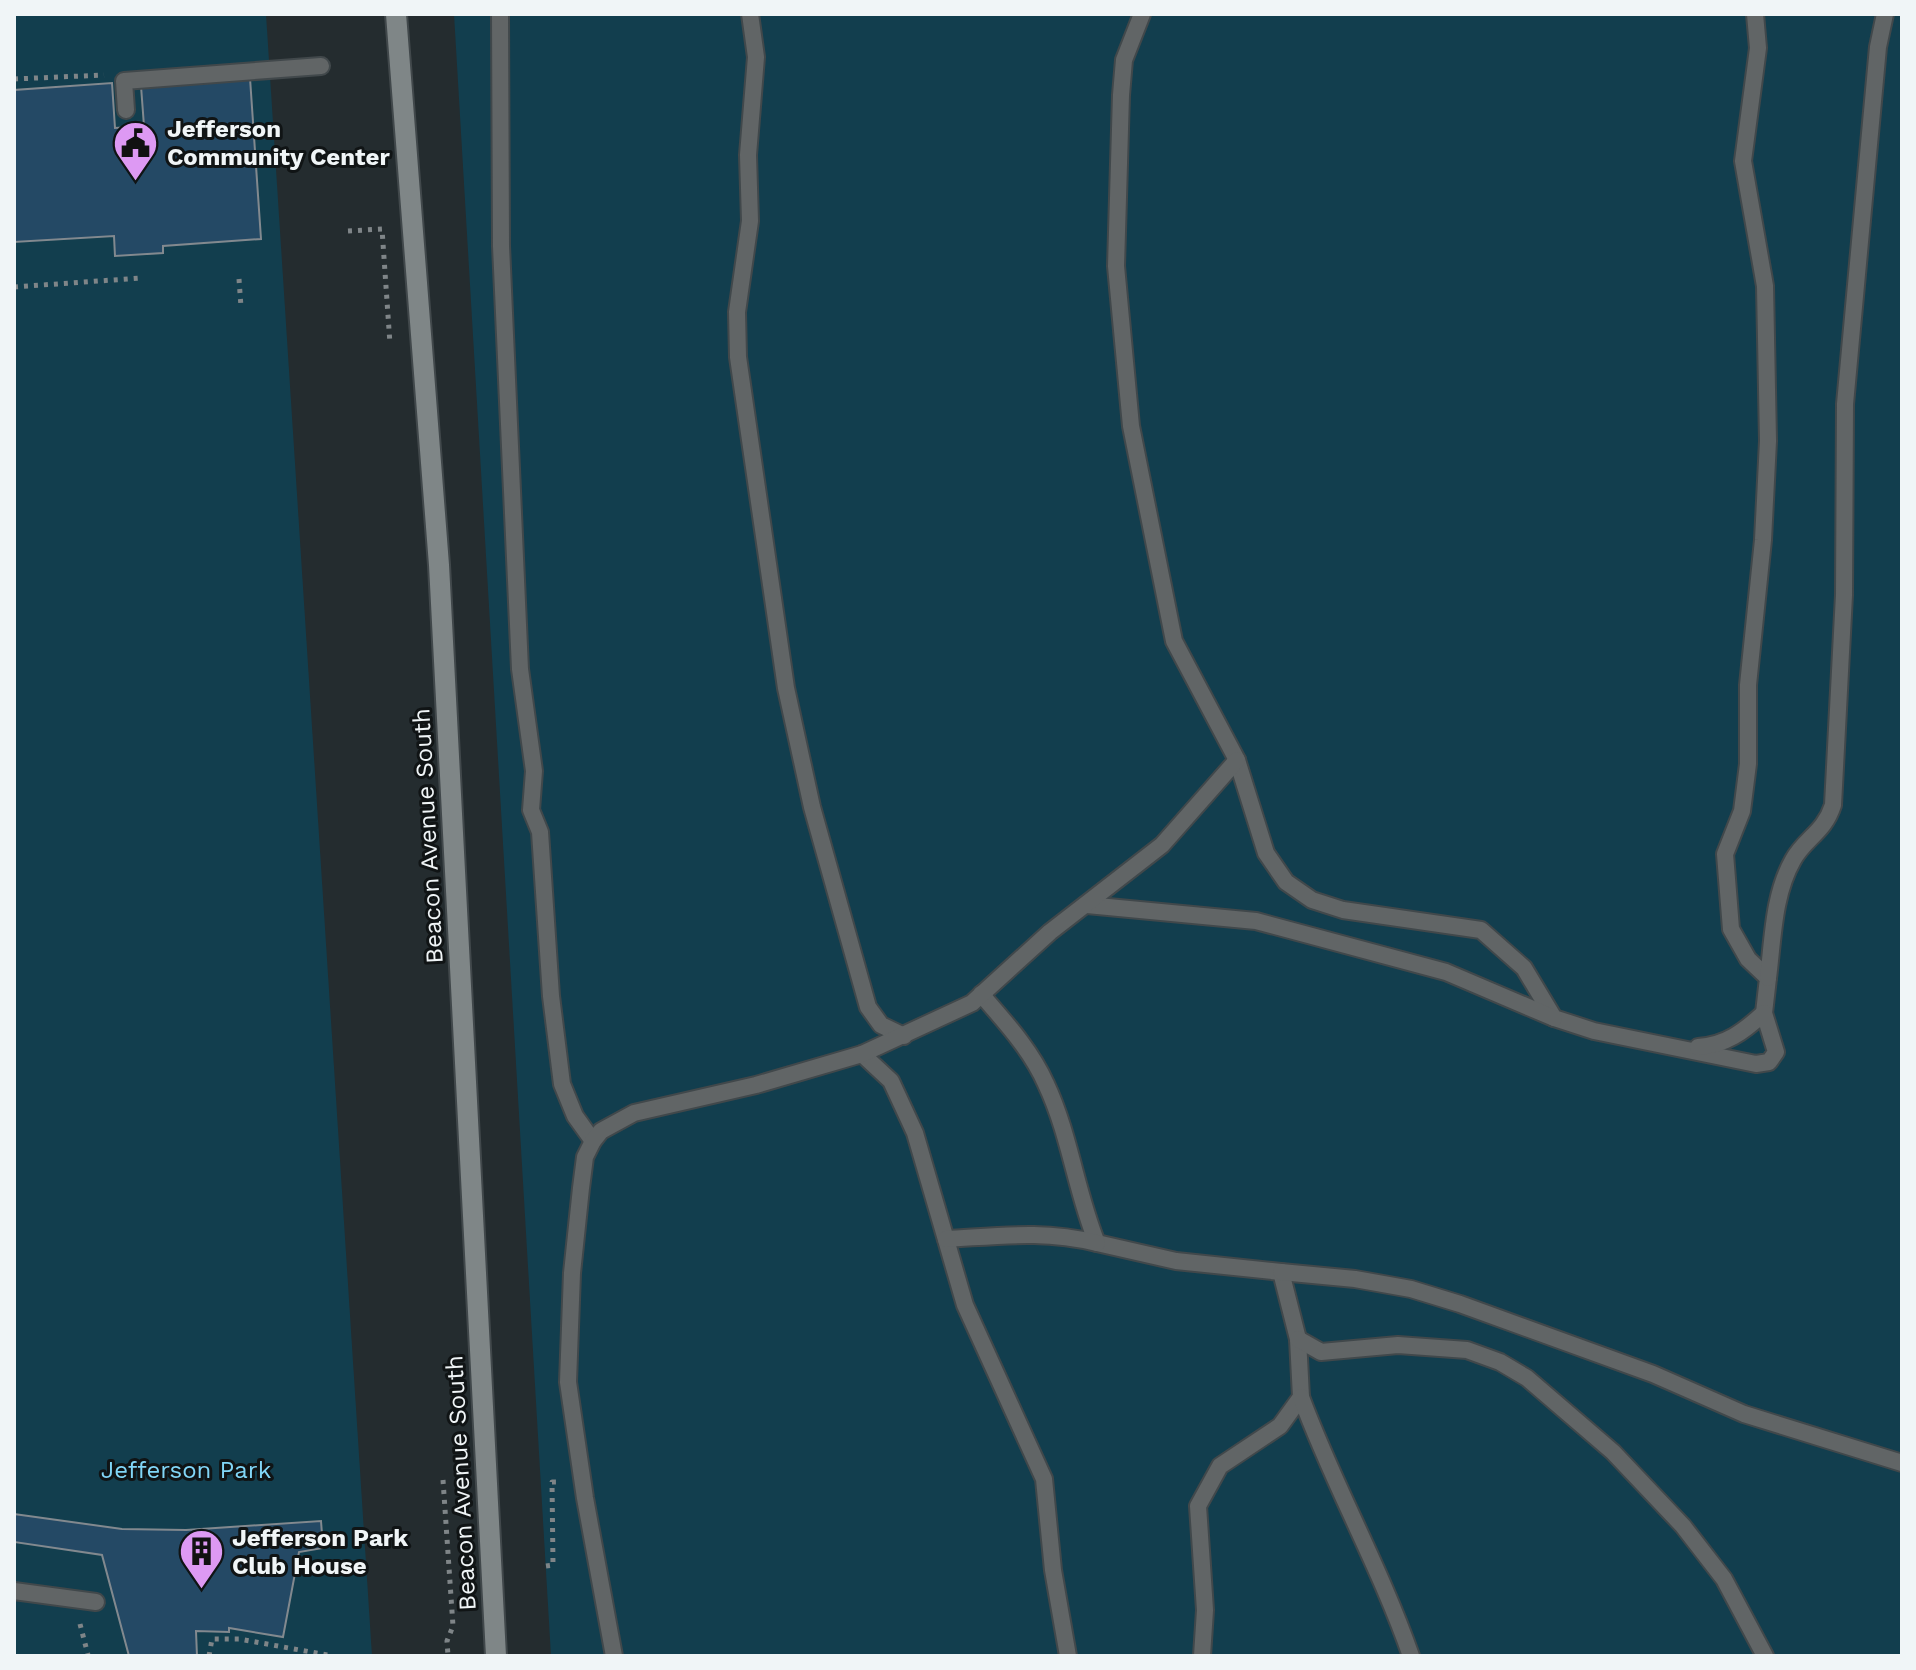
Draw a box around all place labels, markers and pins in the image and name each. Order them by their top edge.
place label: Jefferson Community Center [167,115,390,171]
public building icon: Jefferson Community Center [112,119,160,182]
place label: Jefferson Park Club House [232,1524,408,1580]
building icon: Jefferson Park Club House [177,1528,225,1591]

